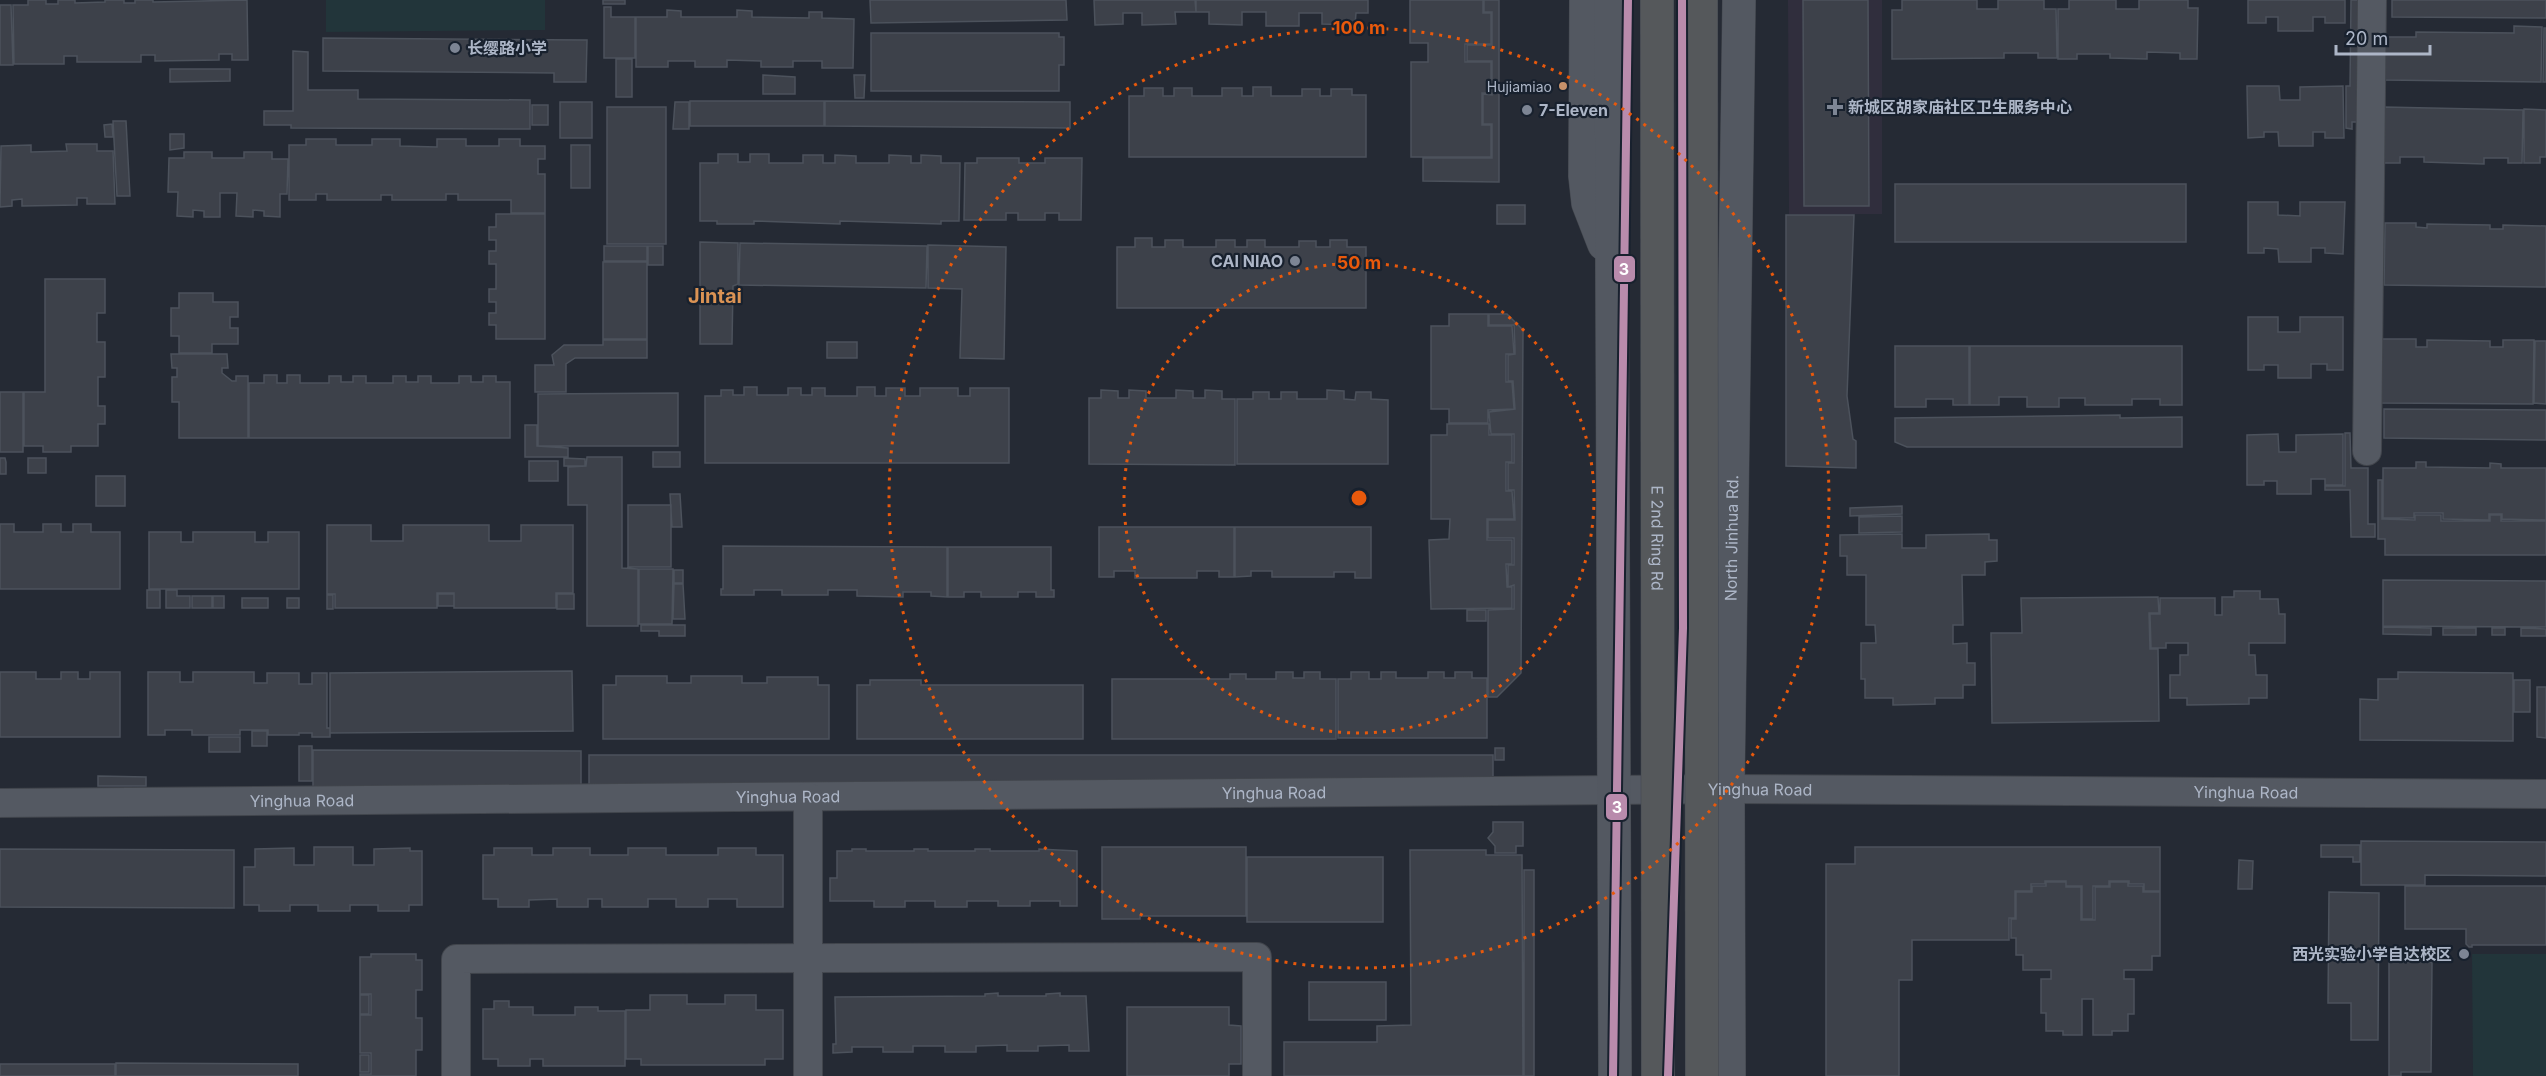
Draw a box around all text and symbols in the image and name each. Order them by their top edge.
text: 100 m [1333,17,1385,38]
scale bar [2336,18,2430,56]
text: 20 m [2345,28,2388,49]
place label: 长缨路小学 [467,38,547,58]
marker: 长缨路小学 [448,41,462,55]
place label: Hujiamiao [1487,78,1552,95]
marker: Hujiamiao [1557,80,1569,92]
place label: 新城区胡家庙社区卫生服务中心 [1848,97,2072,117]
marker: 新城区胡家庙社区卫生服务中心 [1826,98,1844,116]
place label: 7-Eleven [1539,100,1608,120]
marker: 7-Eleven [1520,103,1534,117]
place label: CAI NIAO [1211,251,1283,271]
text: 50 m [1337,252,1381,273]
marker: CAI NIAO [1288,254,1302,268]
line badge: 3 [1613,255,1636,283]
text: 3 [1619,259,1629,279]
district label: Jintai [688,284,742,308]
street label: North Jinhua Rd. [1721,475,1742,601]
street label: E 2nd Ring Rd [1647,485,1668,591]
centre of rings [1349,488,1369,508]
street label: Yinghua Road [1708,779,1812,800]
street label: Yinghua Road [1222,782,1326,803]
street label: Yinghua Road [2194,782,2298,802]
street label: Yinghua Road [736,786,840,807]
street label: Yinghua Road [250,790,354,811]
line badge: 3 [1605,793,1628,821]
text: 3 [1612,797,1622,817]
place label: 西光实验小学自达校区 [2292,944,2452,964]
marker: 西光实验小学自达校区 [2457,947,2471,961]

